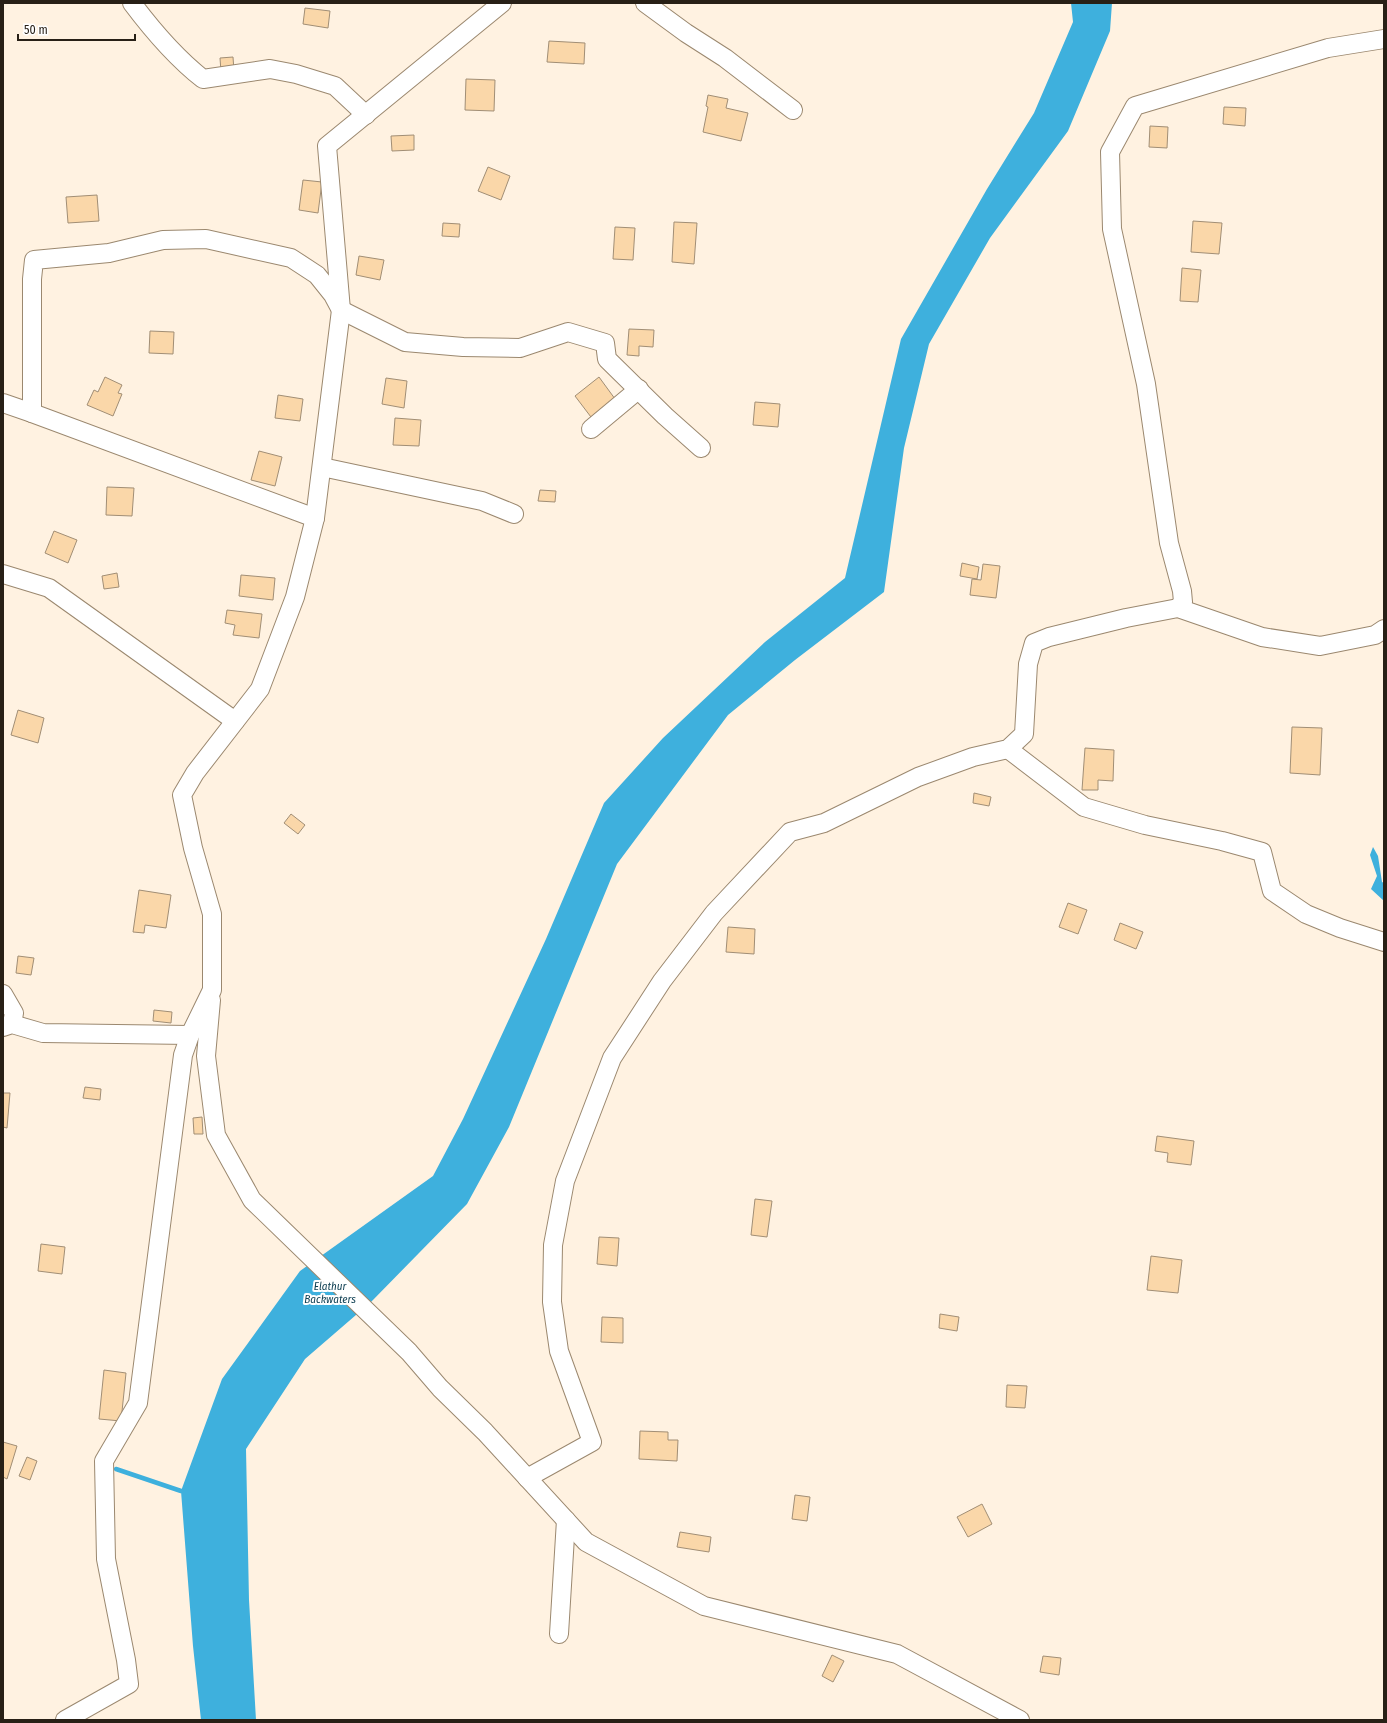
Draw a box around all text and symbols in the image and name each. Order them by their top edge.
scale bar [18,16,135,42]
text: 50 m [24,23,48,37]
water label: Elathur Backwaters [304,1280,356,1306]

